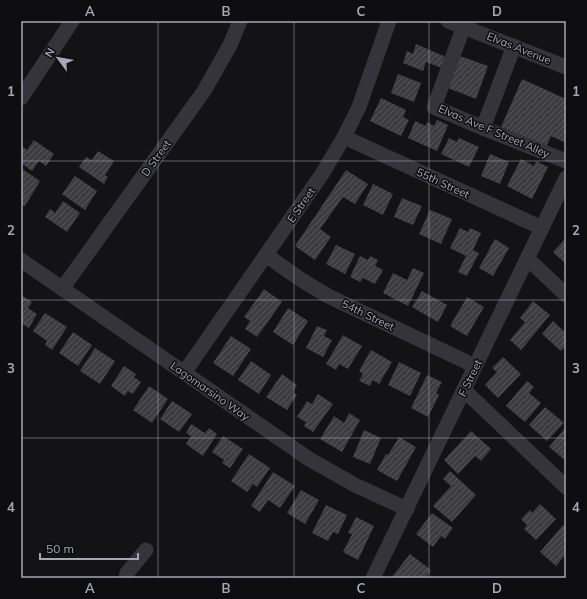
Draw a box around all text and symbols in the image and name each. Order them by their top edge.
text: A [85,3,95,19]
text: B [222,3,231,19]
text: C [357,3,366,19]
text: D [492,3,502,19]
street label: Elvas Avenue [485,29,553,67]
north arrow [38,38,78,78]
text: N [41,45,58,60]
text: 1 [7,83,15,99]
text: 1 [572,83,580,99]
street label: Elvas Ave F Street Alley [436,101,552,161]
street label: D Street [138,137,174,179]
street label: 55th Street [414,165,472,201]
street label: E Street [284,185,318,225]
text: 2 [7,222,15,238]
text: 2 [572,222,580,238]
street label: 54th Street [339,296,397,334]
street label: F Street [455,357,485,399]
street label: Lagomarsino Way [168,358,252,424]
text: 3 [7,360,15,376]
text: 3 [572,360,580,376]
text: 4 [7,499,15,515]
text: 4 [572,499,580,515]
scale bar [40,535,138,561]
text: 50 m [46,541,74,556]
text: A [85,580,95,596]
text: B [222,580,231,596]
text: C [357,580,366,596]
text: D [492,580,502,596]

